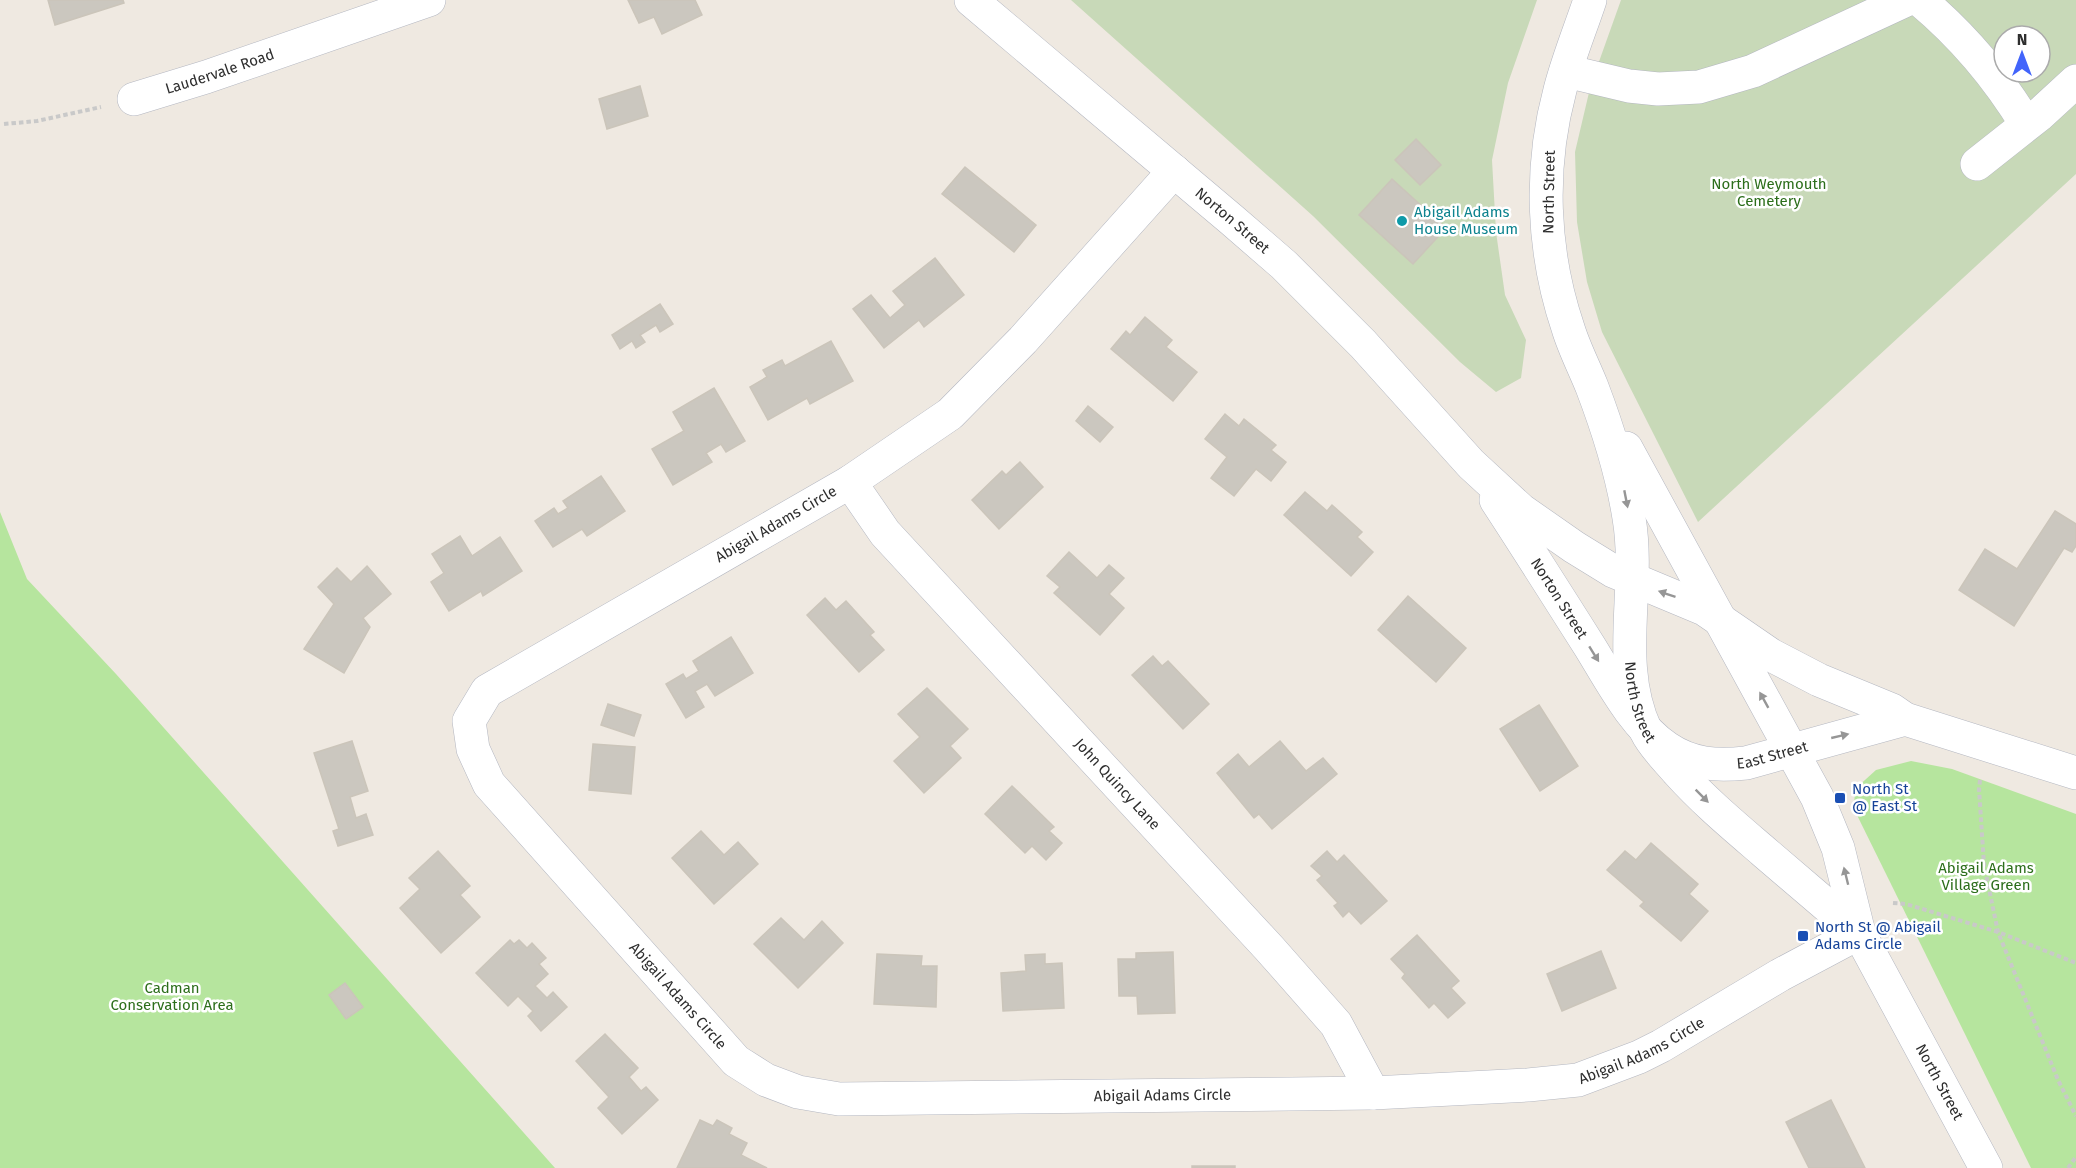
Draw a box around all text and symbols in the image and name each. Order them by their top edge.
north arrow [1992,24,2052,84]
text: N [2017,30,2027,49]
street label: Laudervale Road [163,45,276,98]
street label: North Street [1539,149,1559,234]
park label: North Weymouth Cemetery [1711,175,1827,210]
street label: Norton Street [1191,184,1274,258]
place label: Abigail Adams House Museum [1414,203,1518,238]
marker: Abigail Adams House Museum [1395,214,1409,228]
street label: Abigail Adams Circle [712,482,840,566]
one-way arrow [1622,490,1631,509]
street label: Norton Street [1527,555,1592,643]
one-way arrow [1658,588,1676,598]
one-way arrow [1589,646,1600,663]
street label: North Street [1621,661,1660,747]
one-way arrow [1759,691,1769,708]
one-way arrow [1830,731,1849,741]
street label: John Quincy Lane [1071,735,1164,834]
street label: East Street [1736,737,1810,773]
place label: North St @ East St [1852,780,1918,815]
one-way arrow [1694,789,1708,803]
marker: North St @ East St [1833,791,1847,805]
park label: Abigail Adams Village Green [1938,859,2034,894]
one-way arrow [1840,866,1850,885]
place label: North St @ Abigail Adams Circle [1815,918,1941,953]
marker: North St @ Abigail Adams Circle [1796,929,1810,943]
street label: Abigail Adams Circle [625,939,730,1053]
park label: Cadman Conservation Area [110,979,234,1014]
street label: Abigail Adams Circle [1576,1013,1708,1088]
street label: North Street [1912,1041,1968,1124]
street label: Abigail Adams Circle [1094,1086,1231,1105]

